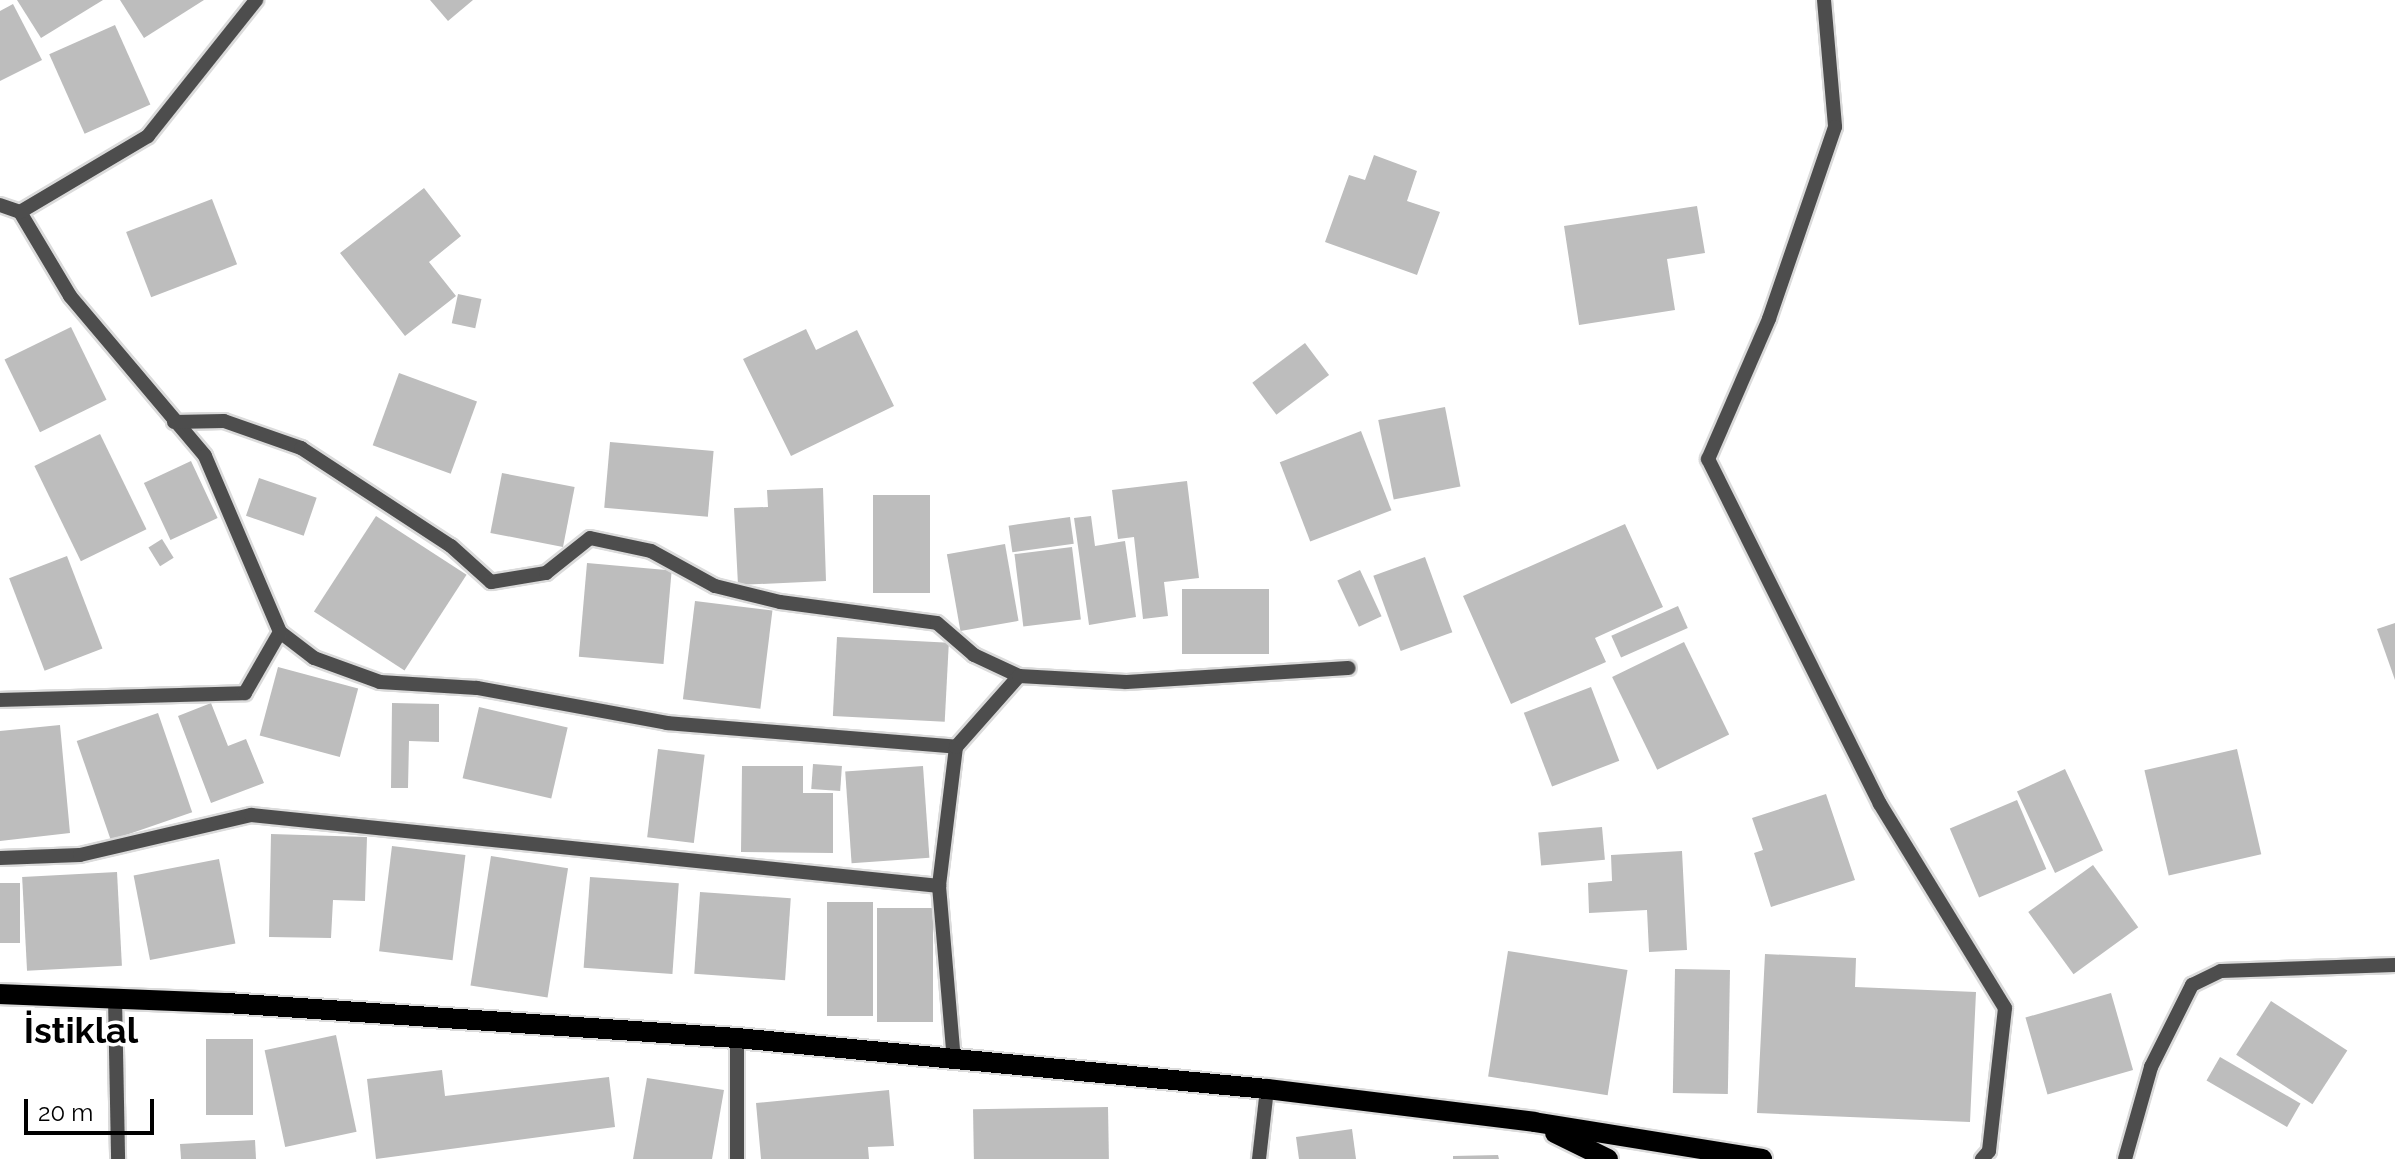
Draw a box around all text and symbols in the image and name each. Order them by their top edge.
district label: İstiklal [24,1009,138,1053]
scale bar [28,1083,158,1133]
text: 20 m [38,1098,93,1127]

